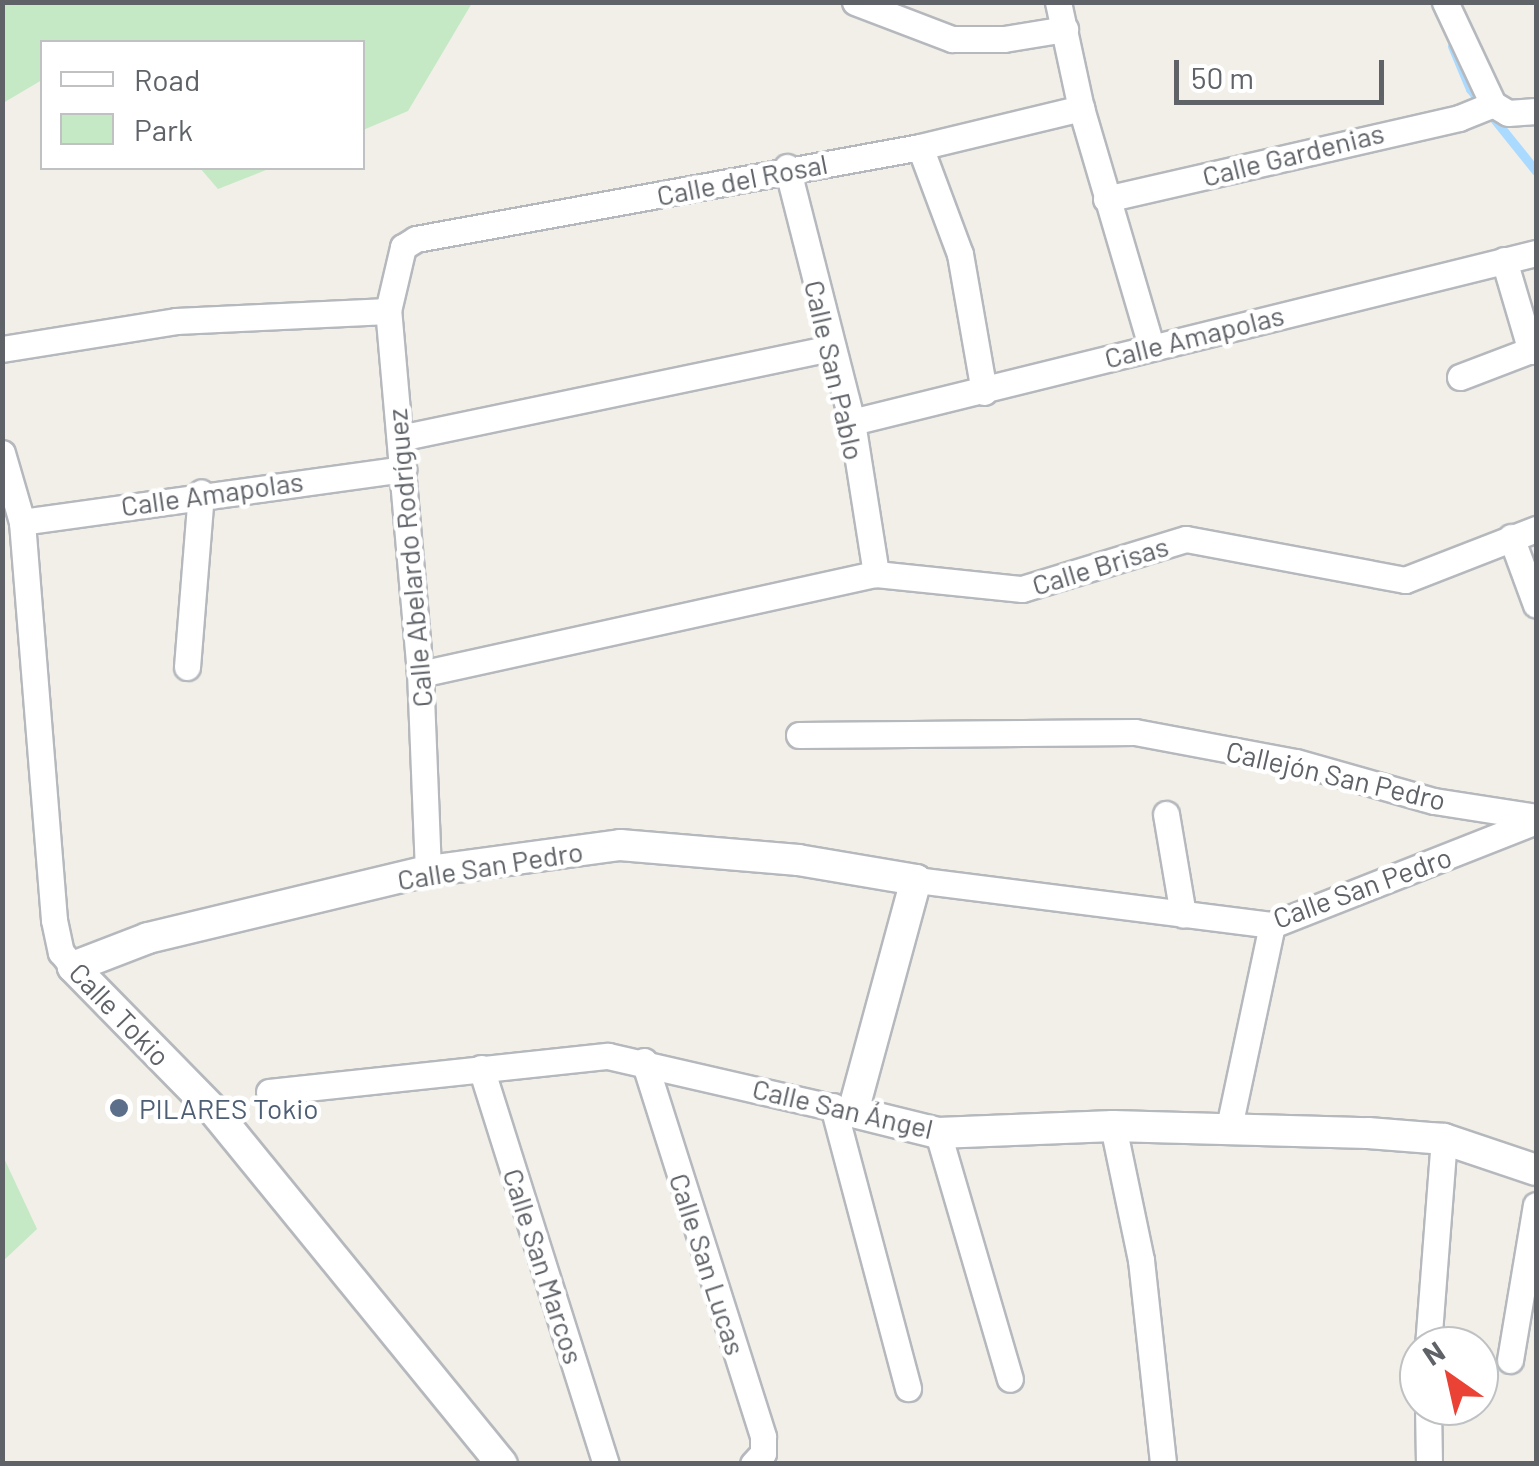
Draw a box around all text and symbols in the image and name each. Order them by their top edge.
legend [40,40,365,170]
scale bar [1179,40,1389,102]
text: 50 m [1191,59,1254,95]
text: Road [134,61,200,97]
text: Park [134,111,193,147]
street label: Calle Gardenias [1199,115,1387,193]
street label: Calle del Rosal [654,146,830,212]
street label: Calle San Pablo [798,277,872,463]
street label: Calle Amapolas [1101,297,1287,375]
street label: Calle Abelardo Rodríguez [379,407,439,709]
street label: Calle Amapolas [119,464,305,522]
street label: Calle Brisas [1028,528,1172,602]
street label: Callejón San Pedro [1223,733,1449,817]
street label: Calle San Pedro [395,834,585,896]
street label: Calle San Pedro [1268,839,1456,935]
street label: Calle Tokio [63,956,177,1072]
street label: Calle San Ángel [749,1071,937,1145]
place label: PILARES Tokio [139,1091,319,1125]
marker: PILARES Tokio [108,1097,130,1119]
street label: Calle San Marcos [497,1164,591,1368]
street label: Calle San Lucas [663,1169,753,1359]
north arrow [1399,1326,1499,1426]
text: N [1416,1333,1451,1372]

